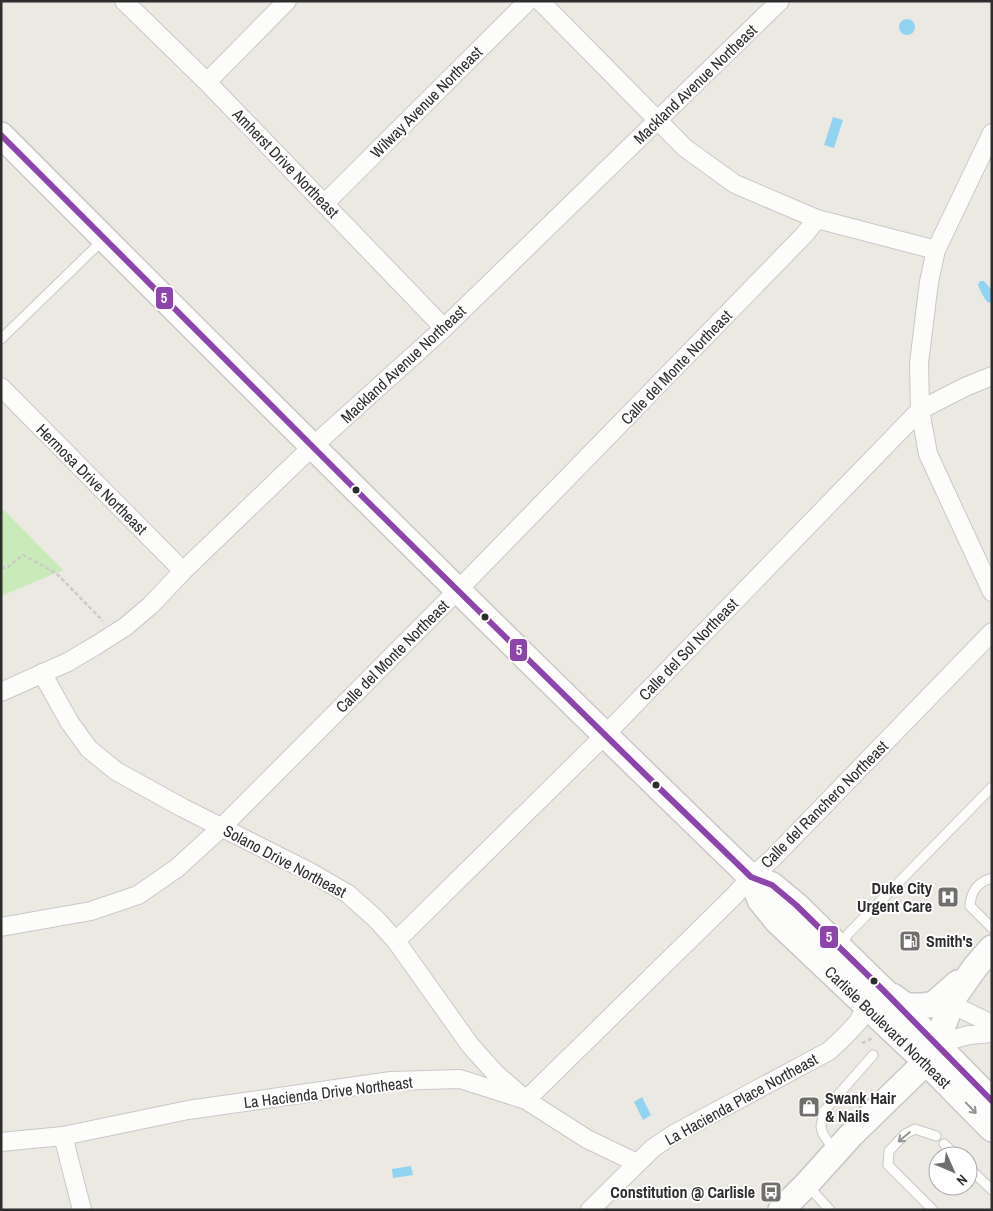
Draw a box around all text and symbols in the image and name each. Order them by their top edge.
street label: Mackland Avenue Northeast [628,19,762,149]
street label: Wilway Avenue Northeast [365,41,487,163]
street label: Amherst Drive Northeast [227,103,344,223]
line badge: 5 [155,286,174,310]
text: 5 [161,289,168,307]
street label: Mackland Avenue Northeast [336,300,471,428]
street label: Calle del Monte Northeast [615,305,737,429]
street label: Hermosa Drive Northeast [32,419,153,540]
unlabelled marker [351,485,361,495]
street label: Calle del Sol Northeast [633,593,743,705]
street label: Calle del Monte Northeast [331,594,454,717]
unlabelled marker [480,612,490,622]
line badge: 5 [509,638,528,662]
text: 5 [516,641,523,659]
street label: Calle del Ranchero Northeast [755,735,893,873]
unlabelled marker [651,780,661,790]
street label: Solano Drive Northeast [220,819,351,903]
place label: Duke City Urgent Care [857,877,933,917]
hospital icon: Duke City Urgent Care [936,885,960,909]
line badge: 5 [819,925,839,949]
text: 5 [826,928,833,946]
fuel station icon: Smith's [898,929,922,953]
place label: Smith's [926,930,973,952]
street label: Carlisle Boulevard Northeast [820,961,956,1093]
unlabelled marker [869,976,879,986]
street label: La Hacienda Place Northeast [661,1048,822,1150]
street label: La Hacienda Drive Northeast [242,1071,414,1113]
place label: Swank Hair & Nails [825,1087,897,1127]
shop icon: Swank Hair & Nails [797,1095,821,1119]
one-way arrow [965,1102,977,1114]
one-way arrow [898,1131,911,1142]
north arrow [928,1146,978,1196]
text: N [953,1171,971,1189]
bus stop icon: Constitution @ Carlisle [759,1180,783,1204]
place label: Constitution @ Carlisle [610,1181,755,1203]

